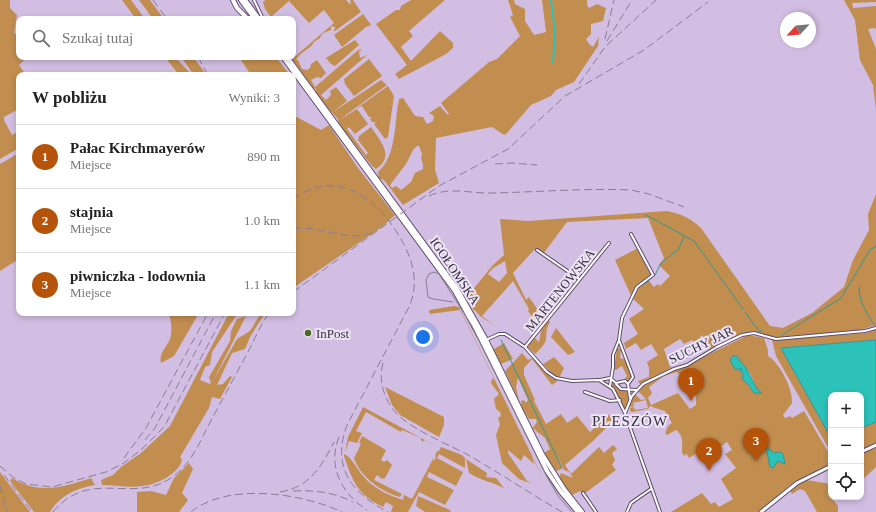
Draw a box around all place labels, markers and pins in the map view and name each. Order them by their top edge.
place label: InPost [316,326,350,341]
marker: InPost [303,328,313,338]
pin: 1 [678,368,704,401]
pin: 3 [743,428,769,461]
pin: 2 [696,438,722,471]

